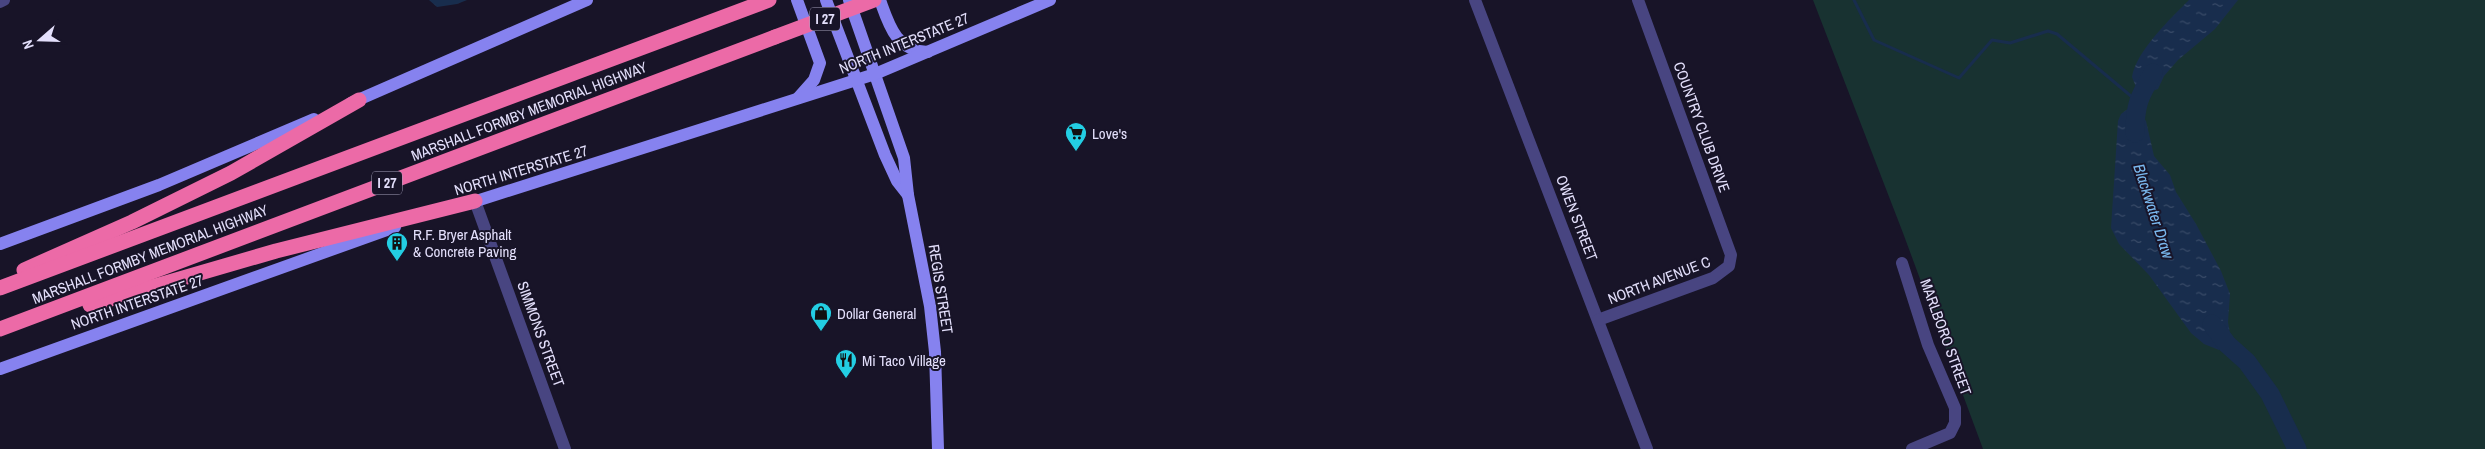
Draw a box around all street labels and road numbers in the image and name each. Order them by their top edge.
street label: NORTH INTERSTATE 27 [836,7,972,79]
road number: I 27 [810,8,840,30]
street label: MARSHALL FORMBY MEMORIAL HIGHWAY [408,56,651,166]
street label: COUNTRY CLUB DRIVE [1669,59,1735,195]
street label: NORTH INTERSTATE 27 [452,140,591,200]
road number: I 27 [372,172,402,194]
street label: OWEN STREET [1551,172,1603,264]
street label: MARSHALL FORMBY MEMORIAL HIGHWAY [29,199,272,309]
street label: REGIS STREET [924,243,959,336]
street label: NORTH AVENUE C [1605,251,1713,309]
street label: NORTH INTERSTATE 27 [68,269,206,335]
street label: MARLBORO STREET [1915,276,1977,399]
street label: SIMMONS STREET [512,278,570,390]

